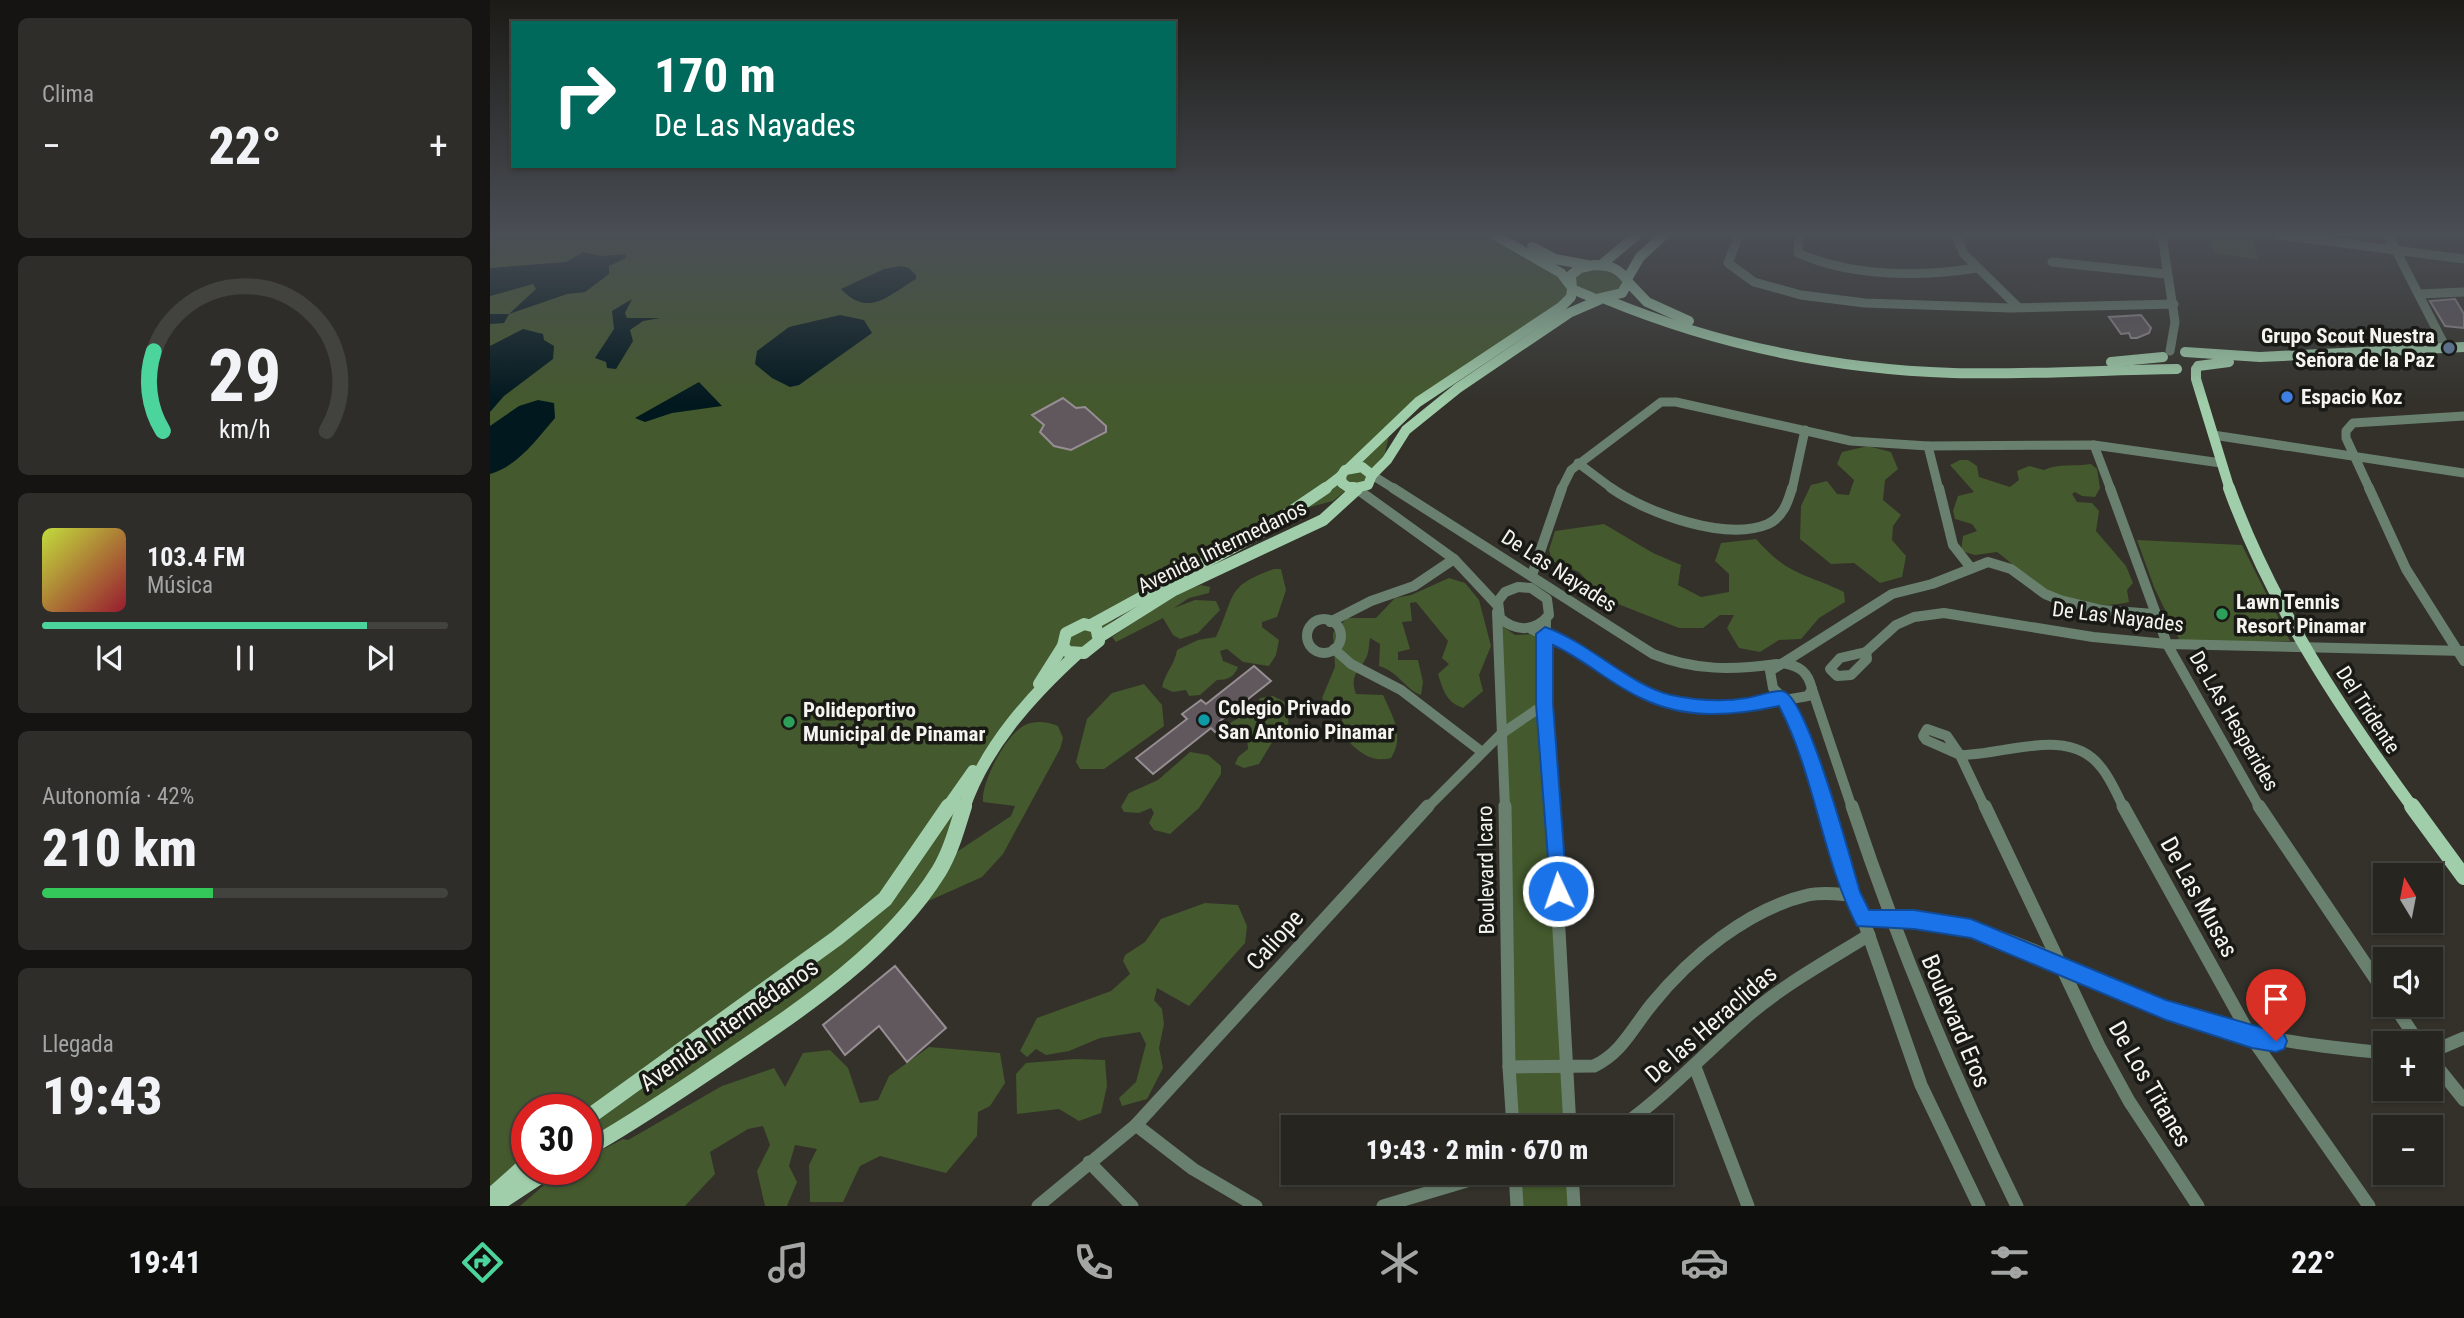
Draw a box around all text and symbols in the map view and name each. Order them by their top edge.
text: 170 m [654,47,776,104]
icon: right [539,49,630,140]
text: Clima [42,81,94,108]
text: De Las Nayades [654,106,856,144]
text: 22° [208,116,282,177]
text: − [42,124,61,168]
text: + [429,124,448,168]
place label: Grupo Scout Nuestra Señora de la Paz [2261,324,2435,372]
text: 29 [208,334,282,420]
marker: Grupo Scout Nuestra Señora de la Paz [2441,340,2457,356]
place label: Espacio Koz [2301,385,2403,409]
marker: Espacio Koz [2279,389,2295,405]
text: km/h [219,415,271,444]
street label: Avenida Intermedanos [1134,496,1310,598]
street label: De Las Nayades [1497,525,1621,617]
text: 103.4 FM [147,542,245,572]
text: Música [147,572,213,599]
place label: Lawn Tennis Resort Pinamar [2236,590,2366,638]
street label: De Las Nayades [2051,597,2185,637]
marker: Lawn Tennis Resort Pinamar [2214,606,2230,622]
icon: previous [91,639,129,677]
icon: pause [226,639,264,677]
icon: next [361,639,399,677]
street label: De LAs Hesperides [2184,647,2284,795]
street label: Del Tridente [2331,662,2405,758]
place label: Colegio Privado San Antonio Pinamar [1218,696,1394,744]
place label: Polideportivo Municipal de Pinamar [803,698,985,746]
marker: Colegio Privado San Antonio Pinamar [1196,712,1212,728]
marker: Polideportivo Municipal de Pinamar [781,714,797,730]
text: Autonomía · 42% [42,783,194,810]
street label: Boulevard Icaro [1473,805,1499,935]
text: 210 km [42,818,197,879]
street label: De Las Musas [2155,832,2243,962]
position arrow [1521,854,1595,928]
north arrow [2373,863,2443,933]
map controls [2373,863,2443,1185]
street label: Caliope [1241,904,1309,976]
button: sound [2373,947,2443,1017]
street label: Boulevard Eros [1915,950,1997,1092]
street label: Avenida Intermédanos [634,953,824,1097]
street label: De las Heraclidas [1640,959,1782,1089]
pin [2246,969,2306,1041]
icon: arrive [2257,980,2295,1018]
street label: De Los Titanes [2103,1016,2197,1152]
text: Llegada [42,1031,114,1058]
button: + [2373,1031,2443,1101]
text: 19:43 [42,1066,162,1127]
speed limit sign: 30 [511,1094,602,1185]
button: − [2373,1115,2443,1185]
text: 19:43 · 2 min · 670 m [1366,1135,1588,1165]
icon: directions [458,1238,507,1287]
icon: music [764,1238,813,1287]
icon: phone [1069,1238,1118,1287]
icon: climate [1375,1238,1424,1287]
icon: car [1680,1238,1729,1287]
icon: filters [1985,1238,2034,1287]
text: 19:41 [128,1243,202,1281]
text: 22° [2291,1243,2336,1281]

